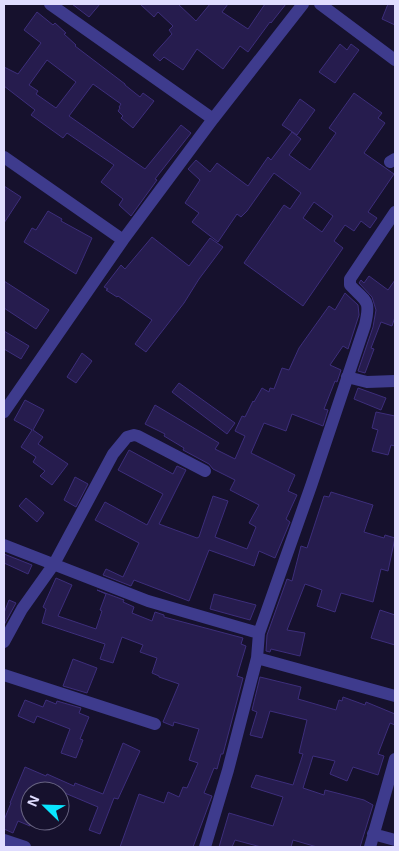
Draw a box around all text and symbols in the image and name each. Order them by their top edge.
north arrow [20,781,70,831]
text: N [24,793,42,809]

